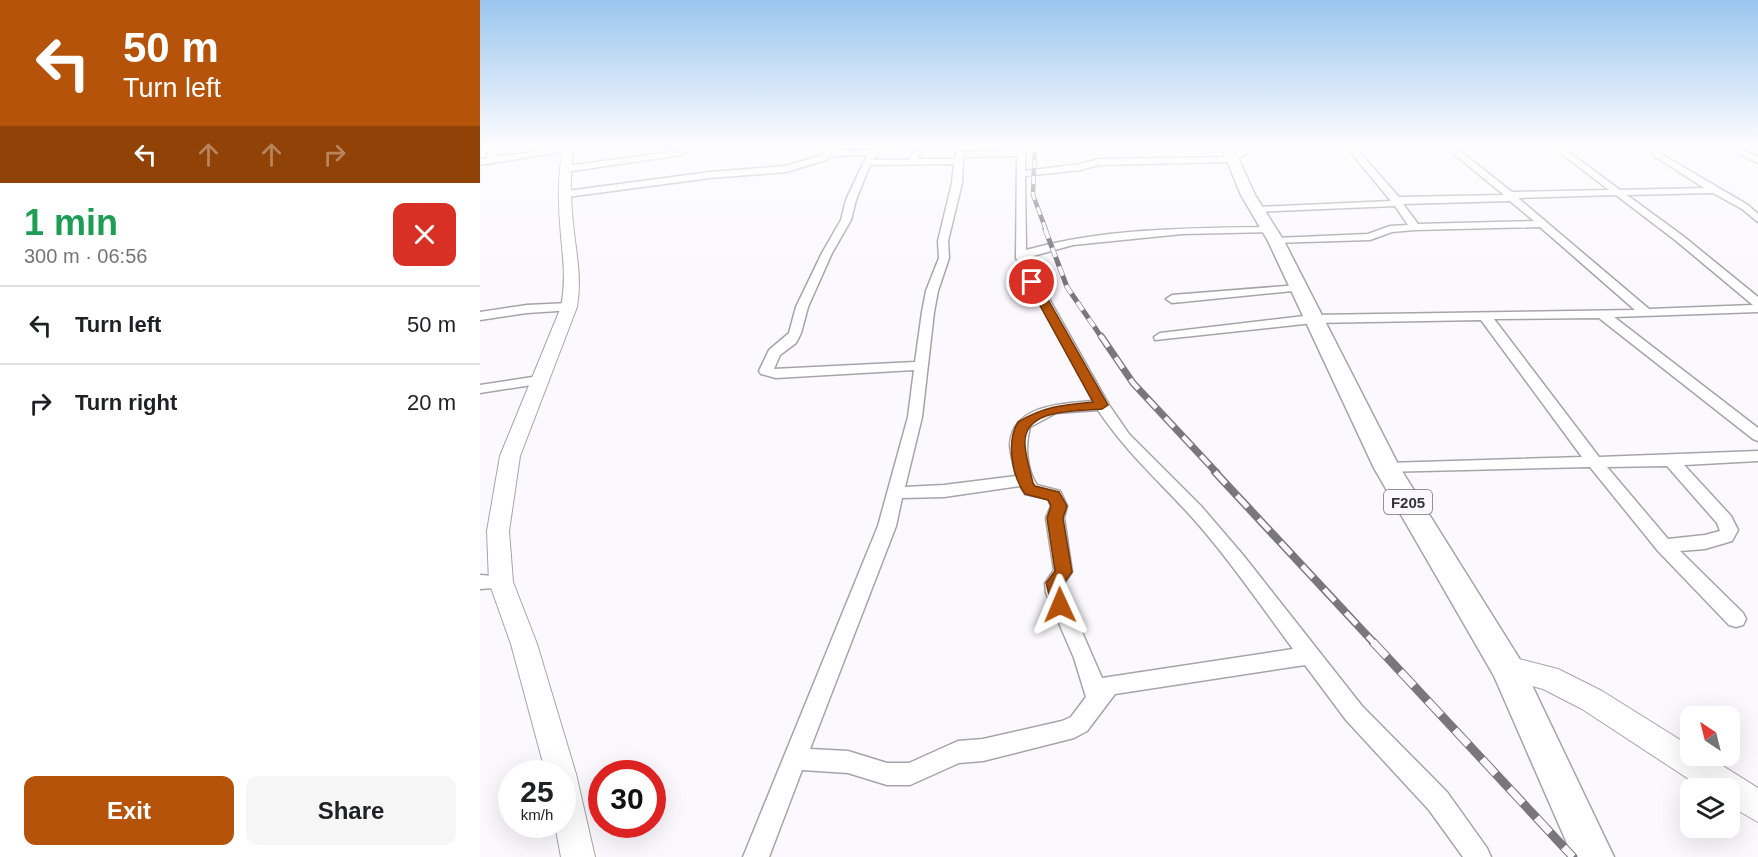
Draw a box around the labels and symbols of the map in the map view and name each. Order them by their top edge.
pin [1006,256,1057,307]
road number: F205 [1384,490,1432,514]
position arrow [1028,573,1092,637]
north arrow [1680,706,1740,766]
speed limit sign: 30 [588,760,666,838]

